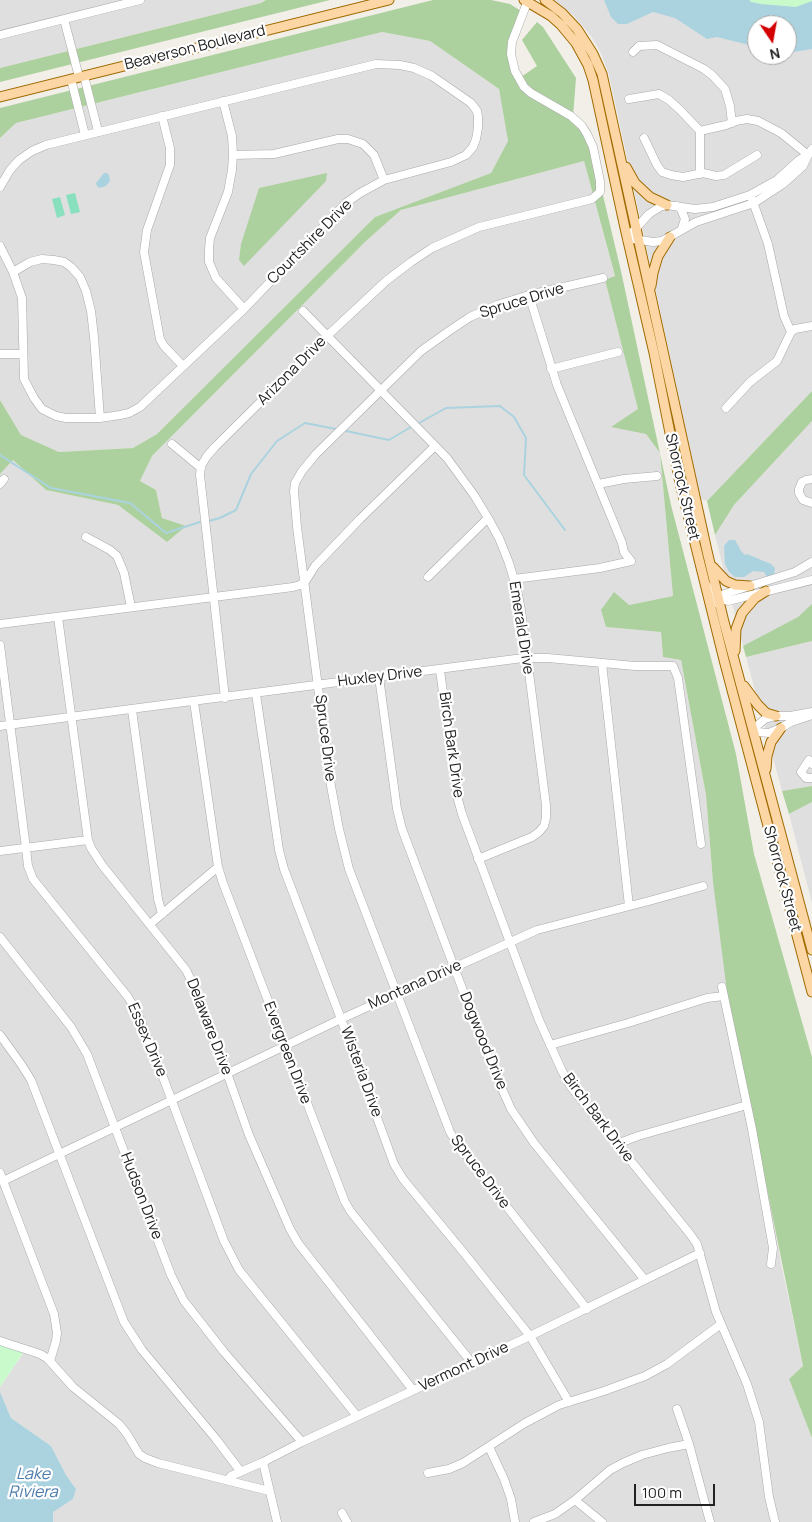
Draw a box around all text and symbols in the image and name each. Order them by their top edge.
north arrow [747,15,797,65]
street label: Beaverson Boulevard [123,22,267,74]
text: N [768,44,782,65]
street label: Courtshire Drive [264,196,356,288]
street label: Spruce Drive [478,280,566,322]
street label: Arizona Drive [254,333,330,409]
street label: Shorrock Street [661,432,703,542]
street label: Emerald Drive [505,580,537,676]
street label: Huxley Drive [337,663,423,691]
street label: Birch Bark Drive [435,691,467,799]
street label: Spruce Drive [311,694,339,782]
street label: Shorrock Street [759,824,805,934]
street label: Montana Drive [366,956,464,1014]
street label: Delaware Drive [182,976,236,1078]
street label: Dogwood Drive [455,990,511,1092]
street label: Evergreen Drive [259,999,315,1107]
street label: Essex Drive [123,1000,171,1080]
street label: Wisteria Drive [336,1024,386,1120]
street label: Birch Bark Drive [559,1070,637,1166]
street label: Spruce Drive [447,1132,513,1212]
street label: Hudson Drive [116,1150,166,1242]
street label: Vermont Drive [416,1338,512,1396]
water label: Lake Riviera [8,1465,58,1503]
scale bar [637,1474,718,1506]
text: 100 m [642,1482,682,1503]

